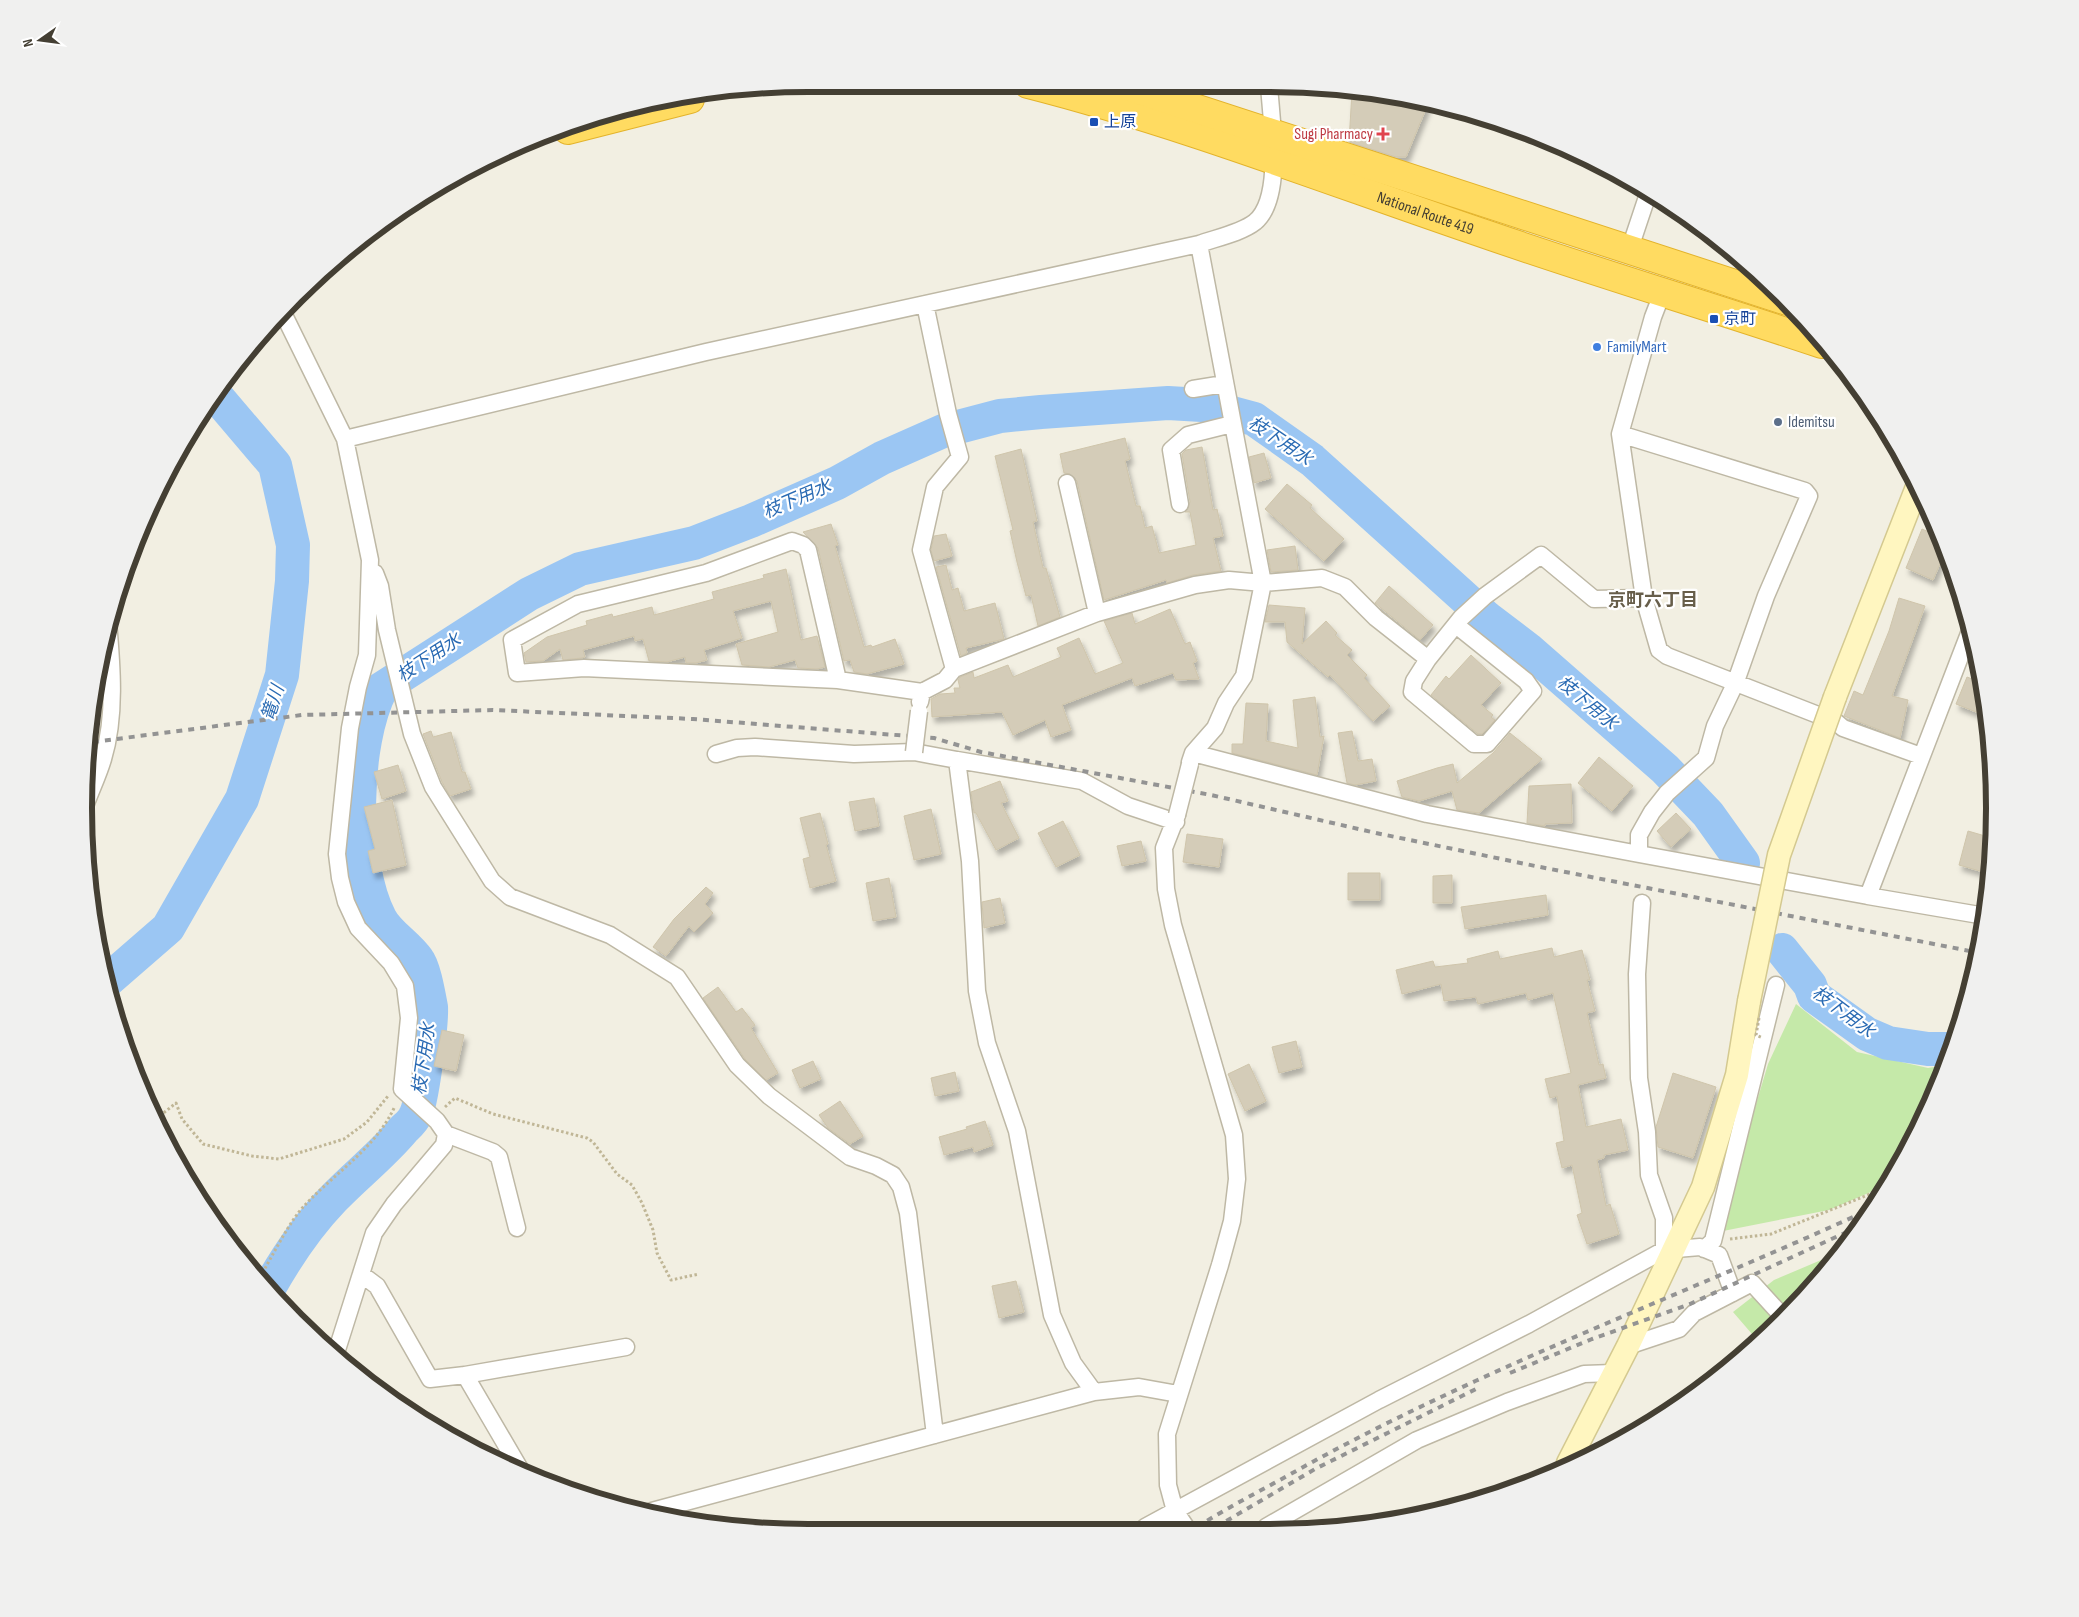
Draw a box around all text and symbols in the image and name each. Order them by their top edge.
north arrow [15,15,65,65]
text: N [19,37,37,49]
place label: 上原 [1104,113,1136,132]
marker: 上原 [1088,116,1100,128]
place label: Sugi Pharmacy [1294,125,1373,144]
marker: Sugi Pharmacy [1377,128,1389,140]
street label: National Route 419 [1374,188,1476,239]
place label: 京町 [1724,310,1756,329]
marker: 京町 [1708,313,1720,325]
place label: FamilyMart [1607,338,1667,357]
marker: FamilyMart [1591,341,1603,353]
water label: 枝下用水 [1244,412,1317,471]
place label: Idemitsu [1788,413,1835,432]
marker: Idemitsu [1772,416,1784,428]
water label: 枝下用水 [760,474,836,523]
district label: 京町六丁目 [1608,590,1698,611]
water label: 枝下用水 [393,628,467,686]
water label: 枝下用水 [1553,672,1623,735]
water label: 篭川 [257,681,289,723]
water label: 枝下用水 [1808,982,1880,1043]
water label: 枝下用水 [409,1020,440,1096]

